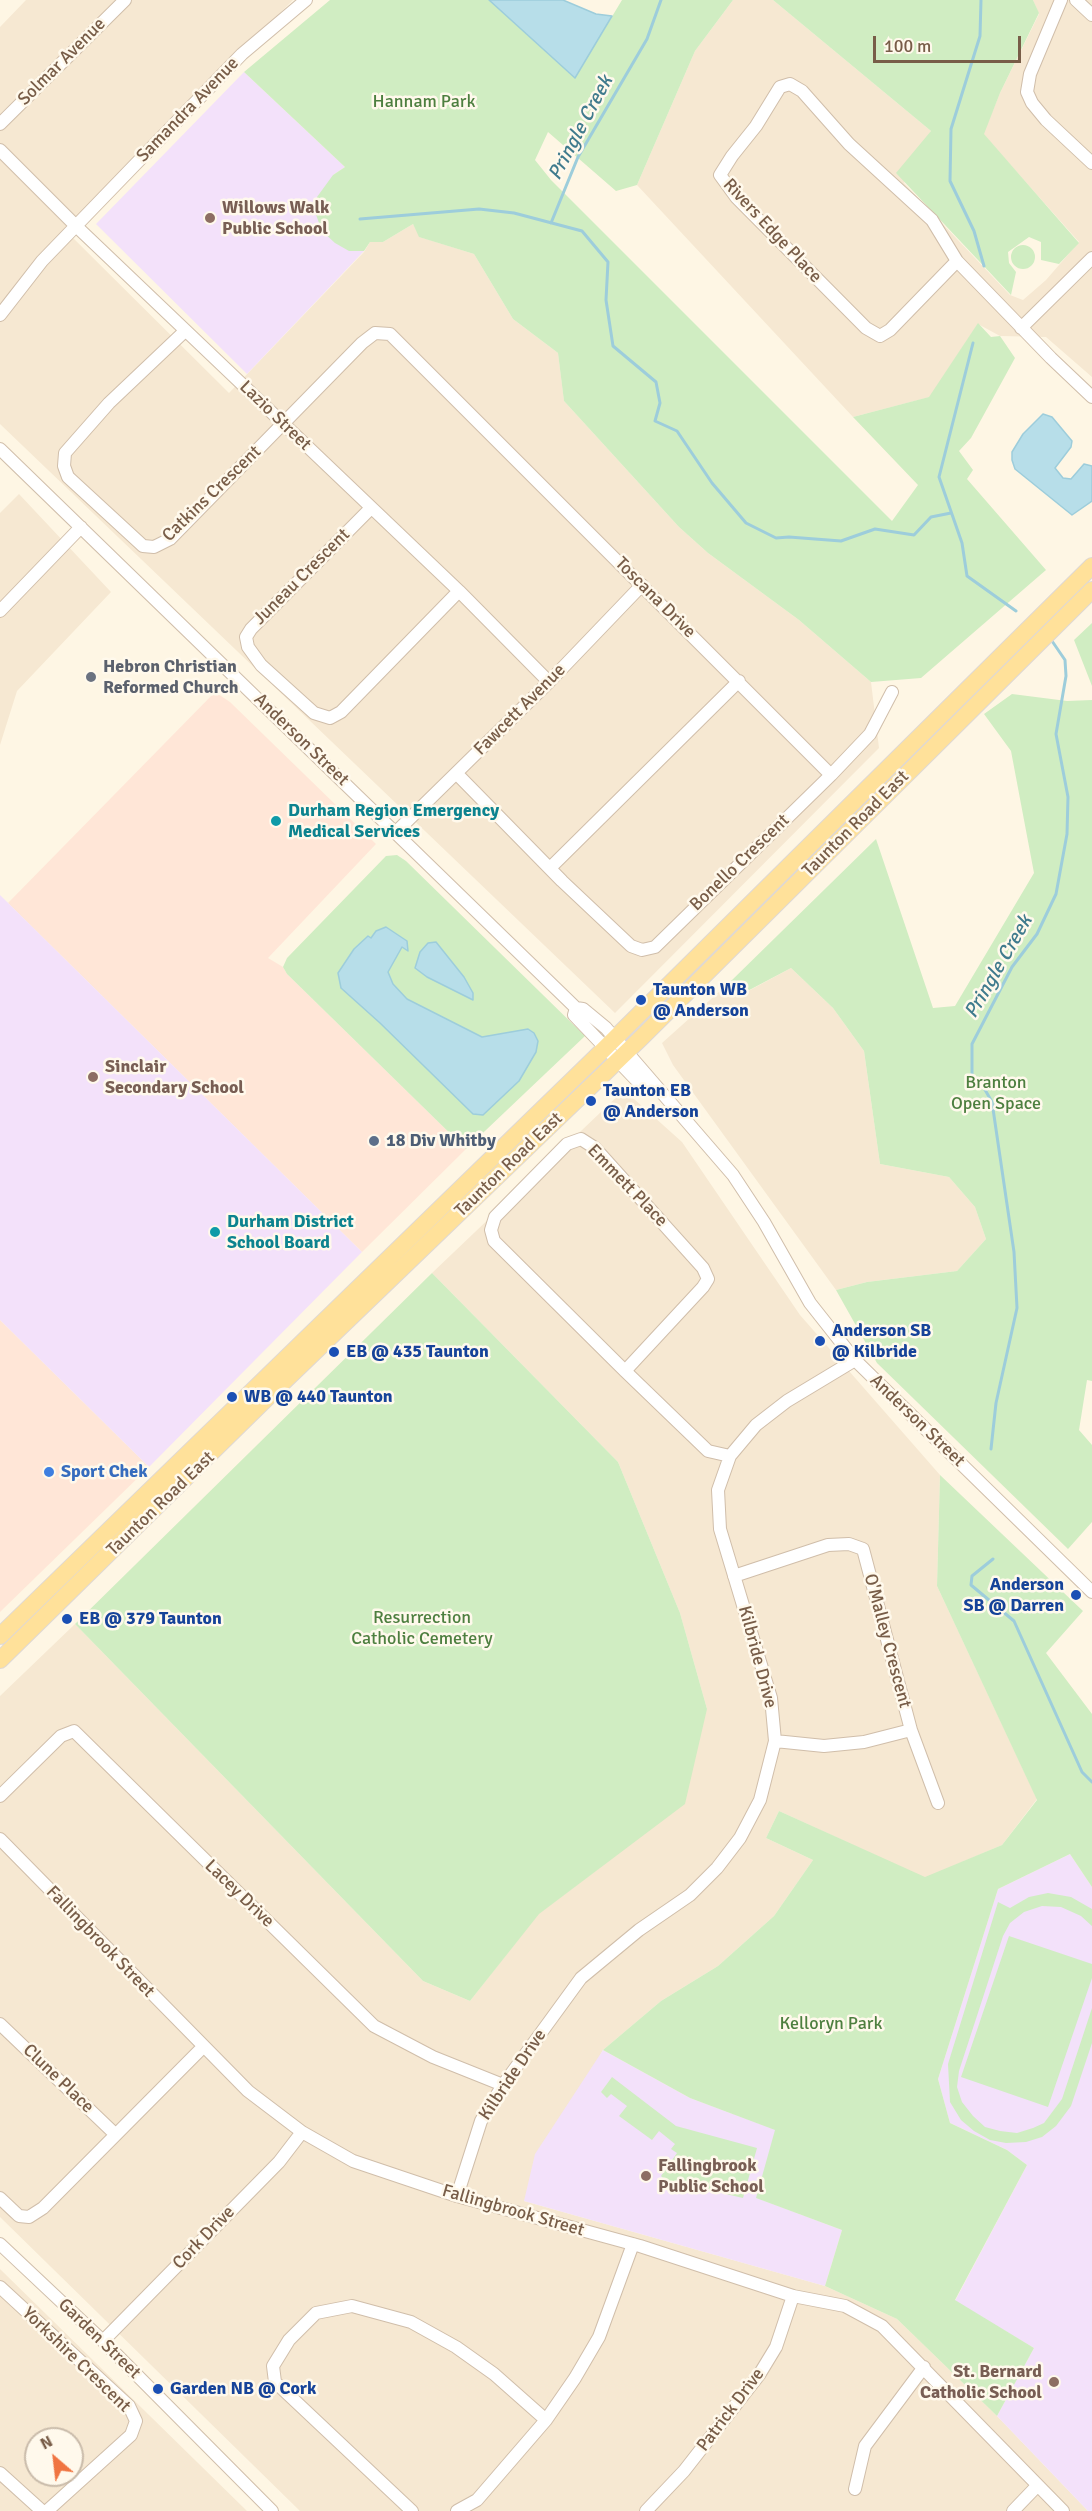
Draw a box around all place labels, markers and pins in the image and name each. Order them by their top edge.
place label: Willows Walk Public School [222,197,329,240]
marker: Willows Walk Public School [203,211,217,225]
place label: Hebron Christian Reformed Church [103,656,239,698]
marker: Hebron Christian Reformed Church [84,670,98,684]
place label: Durham Region Emergency Medical Services [288,800,499,842]
marker: Durham Region Emergency Medical Services [269,814,283,828]
place label: Taunton WB @ Anderson [653,979,749,1022]
marker: Taunton WB @ Anderson [634,993,648,1007]
place label: Sinclair Secondary School [105,1056,244,1098]
marker: Sinclair Secondary School [86,1070,100,1084]
place label: Taunton EB @ Anderson [603,1080,699,1122]
marker: Taunton EB @ Anderson [584,1094,598,1108]
place label: 18 Div Whitby [386,1130,496,1152]
marker: 18 Div Whitby [367,1134,381,1148]
place label: Durham District School Board [227,1211,354,1254]
marker: Durham District School Board [208,1225,222,1239]
place label: Anderson SB @ Kilbride [832,1320,931,1362]
marker: Anderson SB @ Kilbride [813,1334,827,1348]
place label: EB @ 435 Taunton [346,1341,489,1363]
marker: EB @ 435 Taunton [327,1345,341,1359]
place label: WB @ 440 Taunton [244,1386,393,1408]
marker: WB @ 440 Taunton [225,1390,239,1404]
place label: Sport Chek [61,1461,148,1483]
marker: Sport Chek [42,1465,56,1479]
place label: Anderson SB @ Darren [964,1574,1064,1616]
marker: Anderson SB @ Darren [1069,1588,1083,1602]
place label: EB @ 379 Taunton [79,1608,222,1630]
marker: EB @ 379 Taunton [60,1612,74,1626]
place label: Fallingbrook Public School [658,2155,764,2198]
marker: Fallingbrook Public School [639,2169,653,2183]
place label: St. Bernard Catholic School [920,2361,1042,2404]
marker: St. Bernard Catholic School [1047,2375,1061,2389]
place label: Garden NB @ Cork [170,2378,316,2400]
marker: Garden NB @ Cork [151,2382,165,2396]

